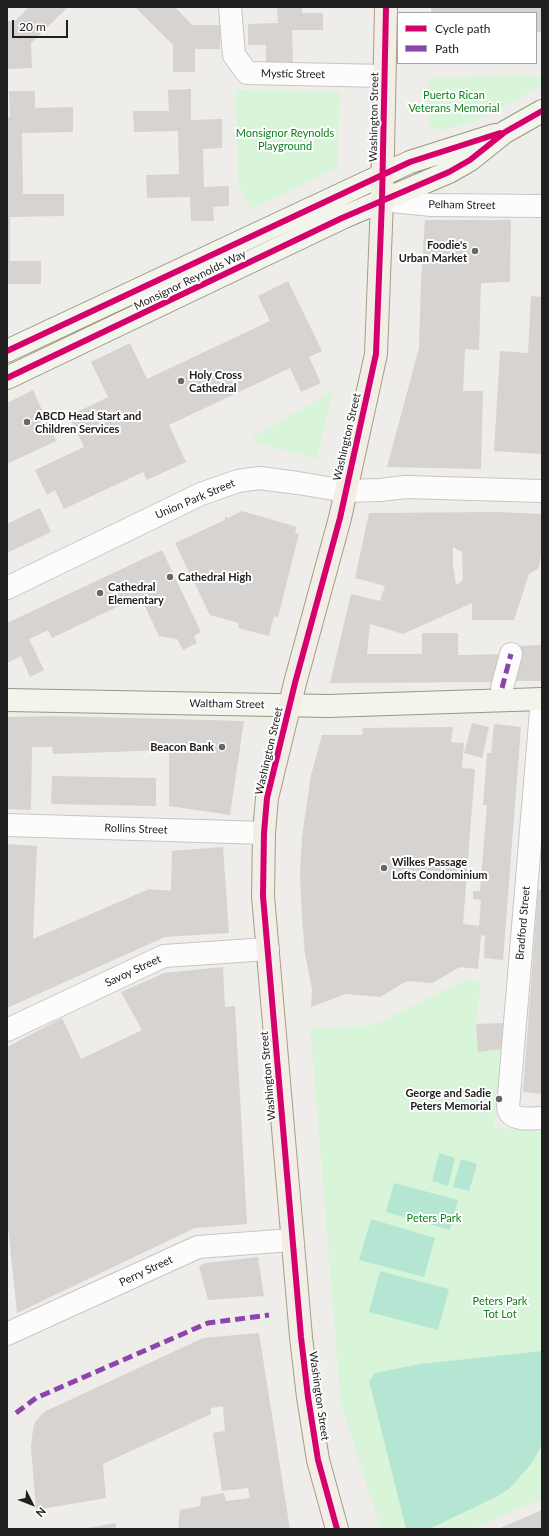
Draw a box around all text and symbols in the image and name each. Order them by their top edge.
scale bar [14,12,70,38]
legend [397,12,537,64]
text: 20 m [19,19,46,34]
text: Cycle path [435,21,490,36]
text: Path [435,41,459,56]
street label: Mystic Street [261,67,325,81]
street label: Washington Street [367,72,381,162]
park label: Puerto Rican Veterans Memorial [408,88,500,114]
park label: Monsignor Reynolds Playground [236,126,334,152]
street label: Pelham Street [428,198,496,212]
place label: Foodie's Urban Market [399,238,467,264]
marker: Foodie's Urban Market [470,246,480,256]
street label: Monsignor Reynolds Way [132,247,248,313]
place label: Holy Cross Cathedral [189,368,242,394]
marker: Holy Cross Cathedral [176,376,186,386]
street label: Washington Street [330,392,364,482]
place label: ABCD Head Start and Children Services [35,409,141,435]
marker: ABCD Head Start and Children Services [22,417,32,427]
street label: Union Park Street [153,476,237,522]
place label: Cathedral High [178,570,251,584]
marker: Cathedral High [165,572,175,582]
place label: Cathedral Elementary [108,580,164,606]
marker: Cathedral Elementary [95,588,105,598]
street label: Waltham Street [189,697,265,711]
street label: Washington Street [252,706,286,796]
place label: Beacon Bank [150,740,214,754]
marker: Beacon Bank [217,742,227,752]
street label: Rollins Street [104,821,168,837]
place label: Wilkes Passage Lofts Condominium [392,855,488,881]
marker: Wilkes Passage Lofts Condominium [379,863,389,873]
street label: Bradford Street [513,885,533,961]
street label: Savoy Street [103,952,163,990]
street label: Washington Street [258,1031,278,1121]
place label: George and Sadie Peters Memorial [405,1086,491,1112]
marker: George and Sadie Peters Memorial [494,1094,504,1104]
park label: Peters Park [407,1211,461,1225]
street label: Perry Street [117,1253,175,1289]
park label: Peters Park Tot Lot [473,1294,527,1320]
street label: Washington Street [306,1351,332,1441]
north arrow [12,1484,52,1524]
text: N [34,1505,49,1520]

